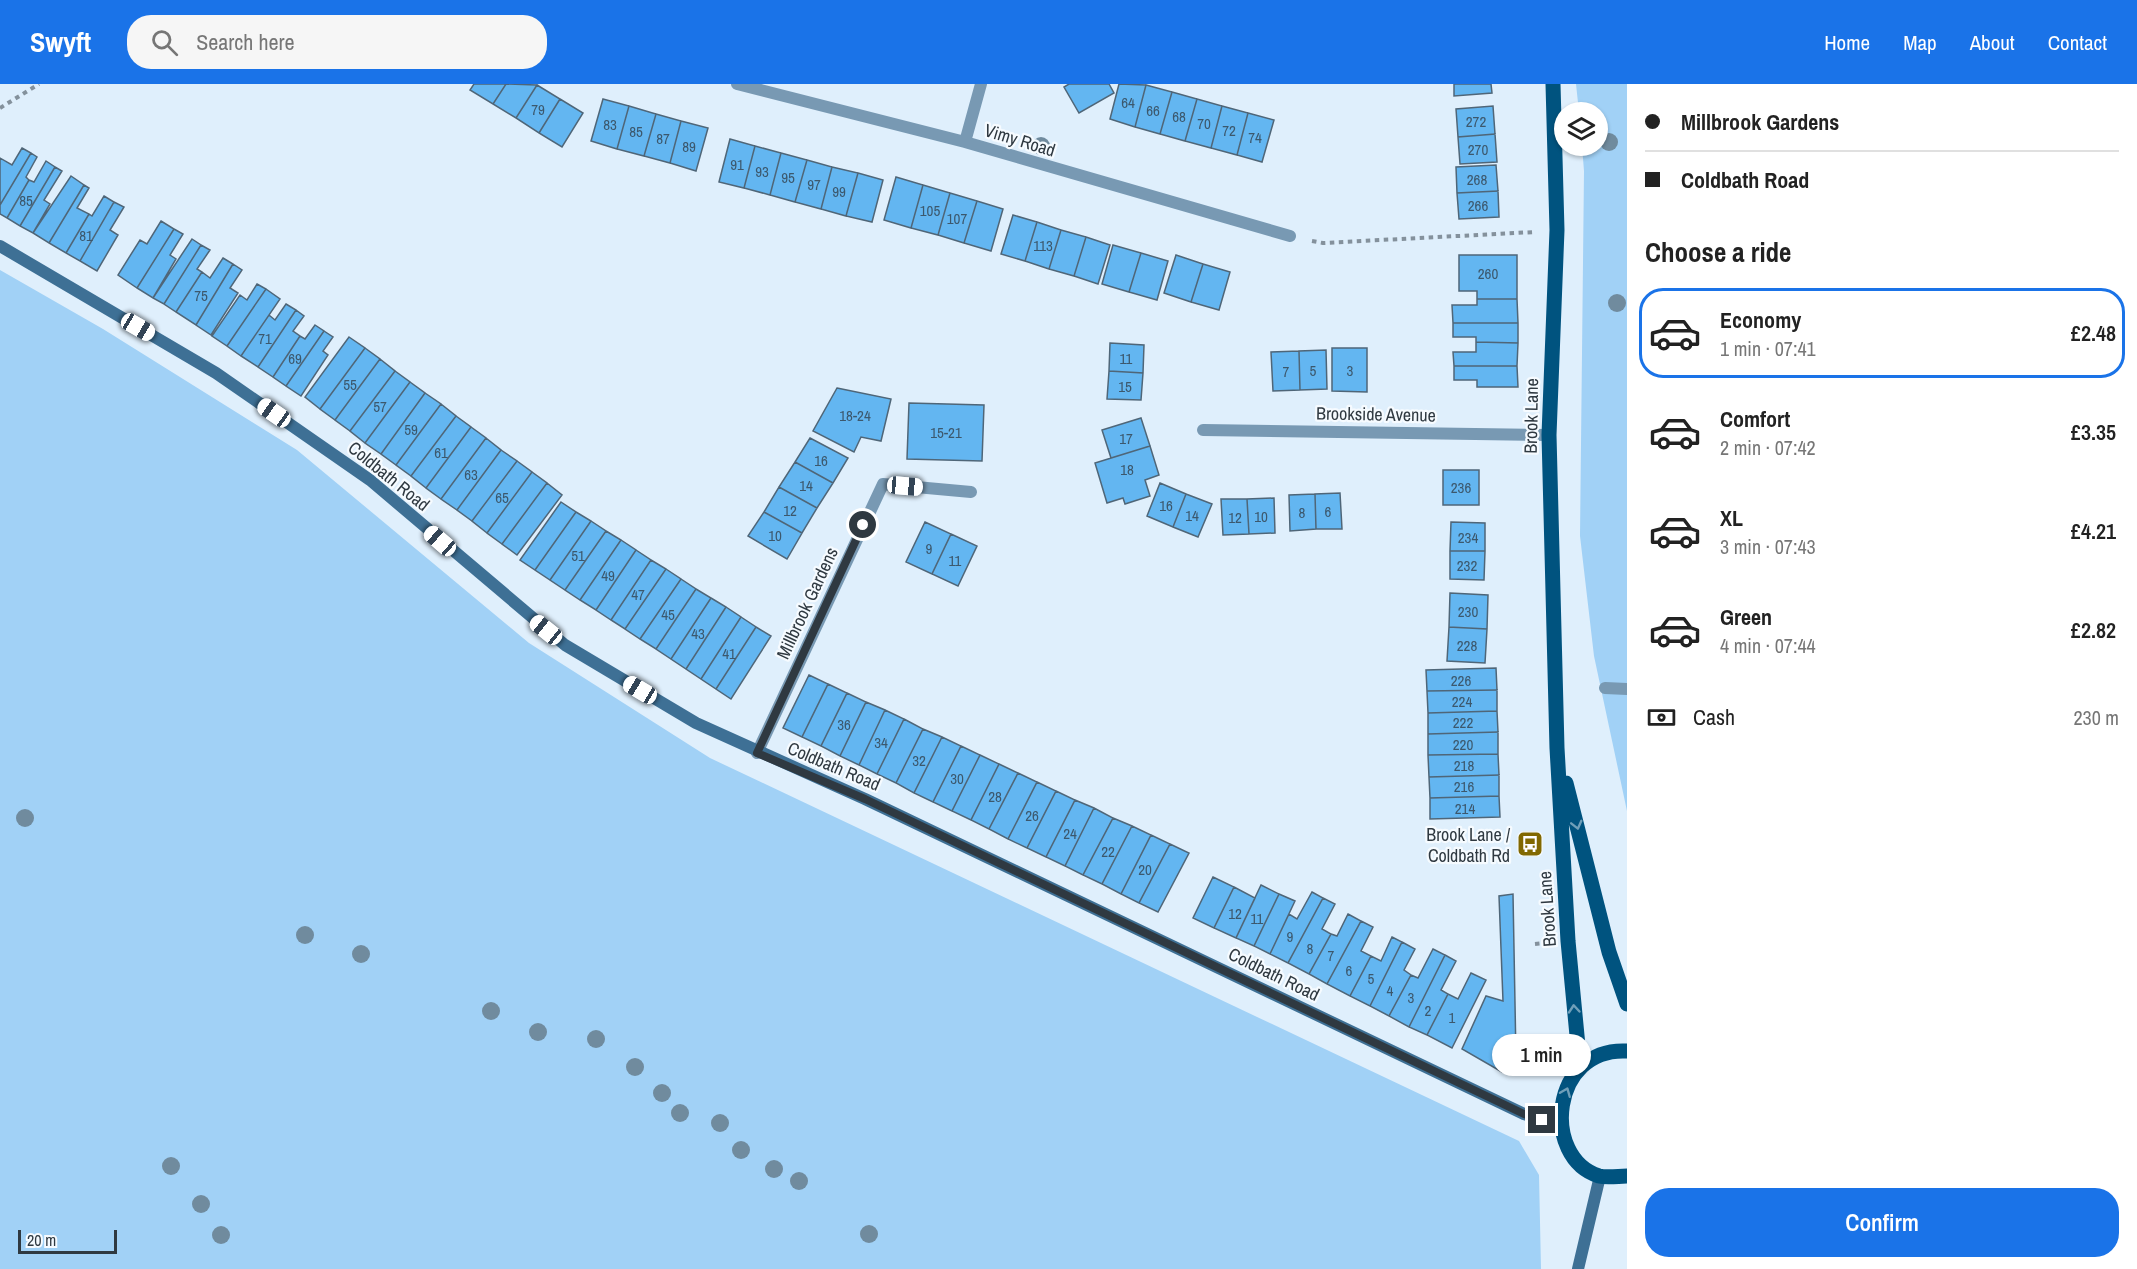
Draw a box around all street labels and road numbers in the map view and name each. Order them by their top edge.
street label: Vimy Road [982,117,1058,163]
street label: Brook Lane [1518,378,1544,454]
street label: Brookside Avenue [1316,400,1436,428]
street label: Coldbath Road [343,435,435,517]
street label: Millbrook Gardens [770,543,844,663]
street label: Coldbath Road [784,735,884,797]
street label: Brook Lane [1532,870,1562,948]
street label: Coldbath Road [1224,941,1324,1007]

